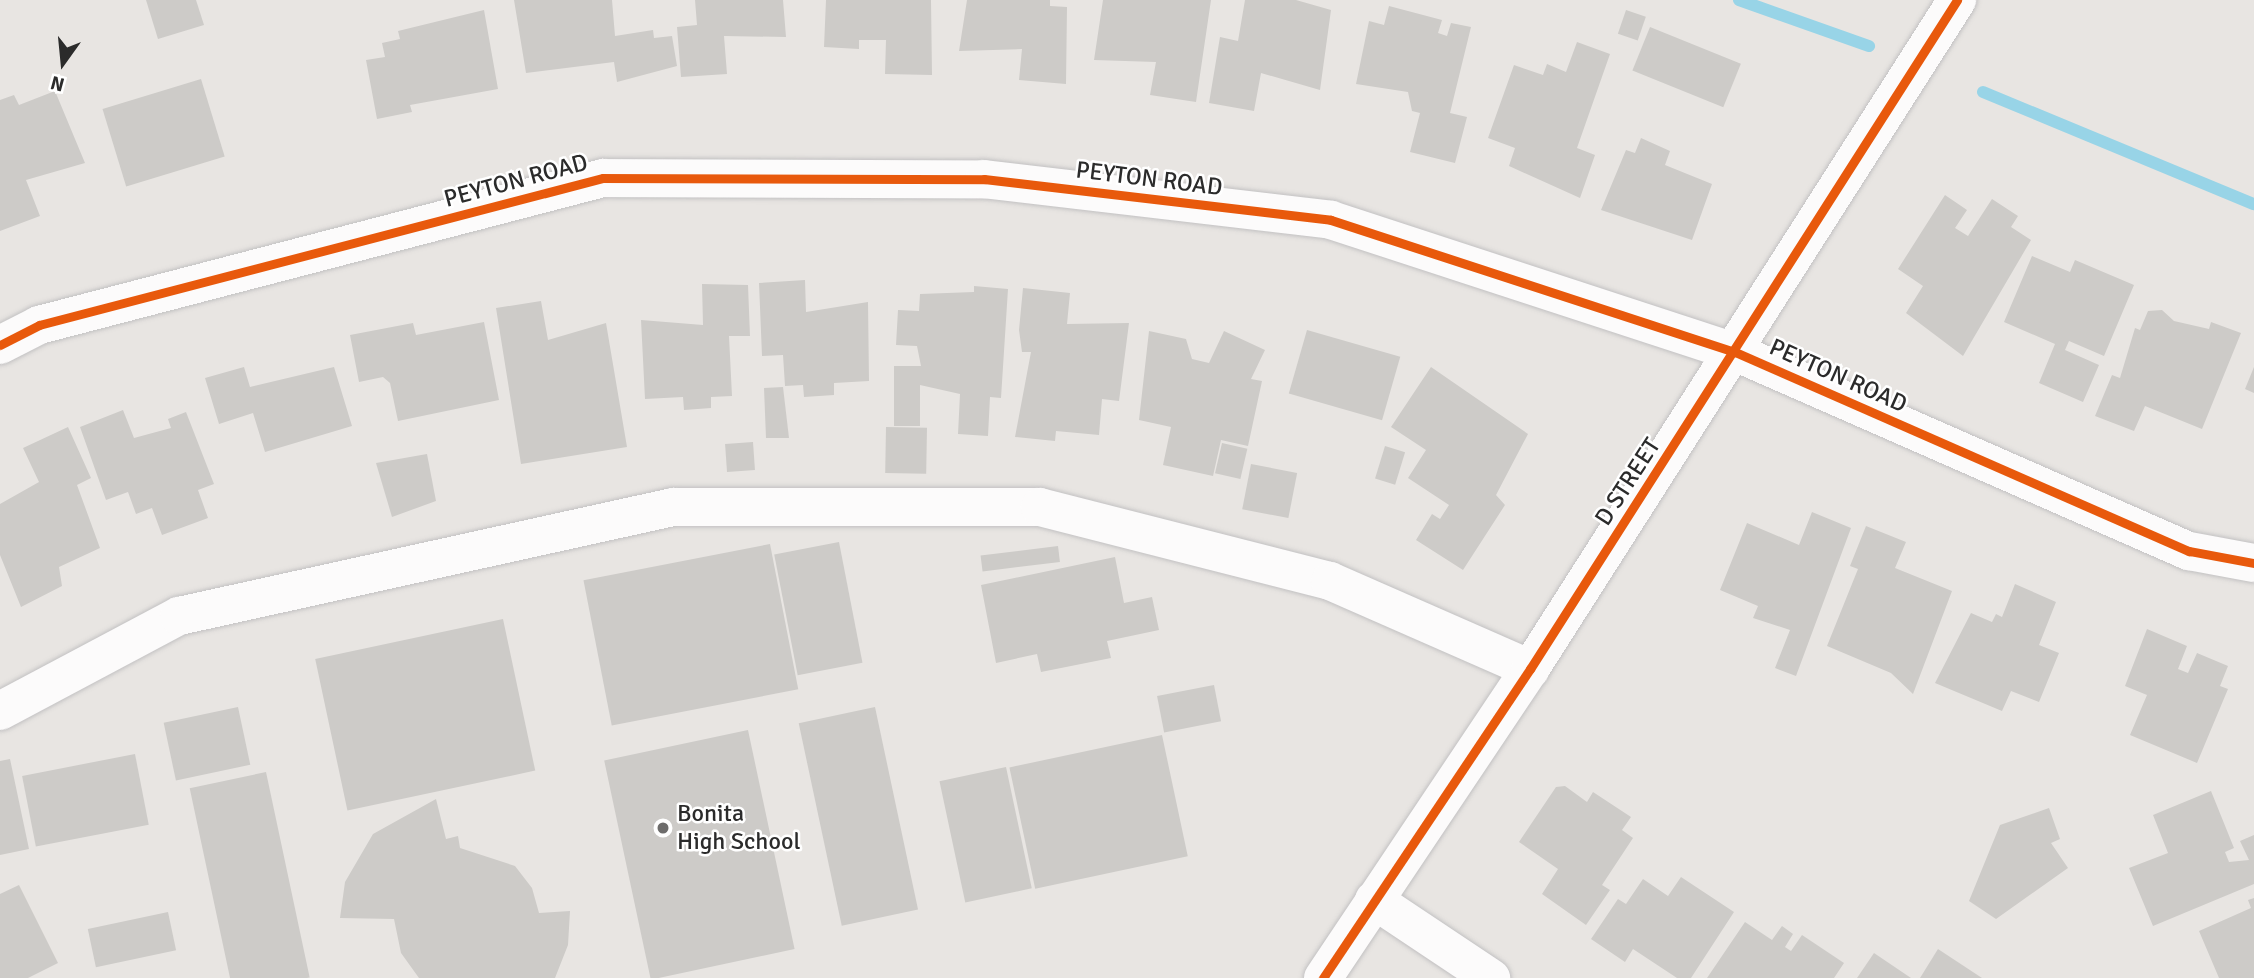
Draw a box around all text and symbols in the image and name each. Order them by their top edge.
north arrow [28,28,98,98]
text: N [48,70,67,97]
street label: PEYTON ROAD [441,148,591,214]
street label: PEYTON ROAD [1074,156,1224,202]
street label: PEYTON ROAD [1765,333,1911,419]
street label: D STREET [1589,433,1667,531]
place label: Bonita High School [677,800,800,856]
marker: Bonita High School [655,820,671,836]

